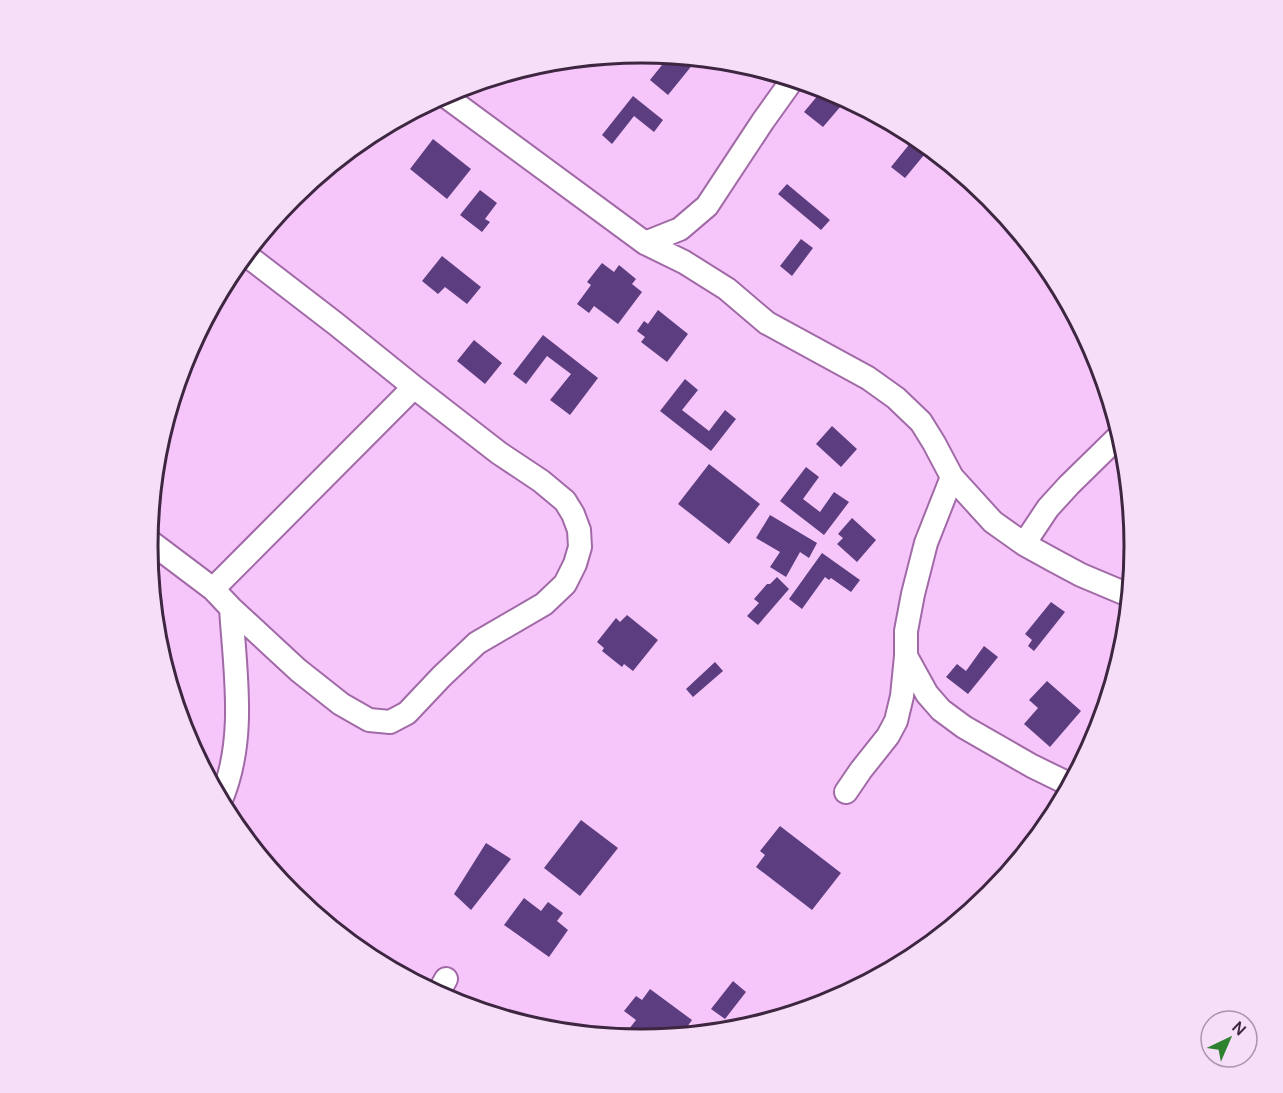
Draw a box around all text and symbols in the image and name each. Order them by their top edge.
north arrow [1199,1009,1259,1069]
text: N [1228,1016,1251,1040]

